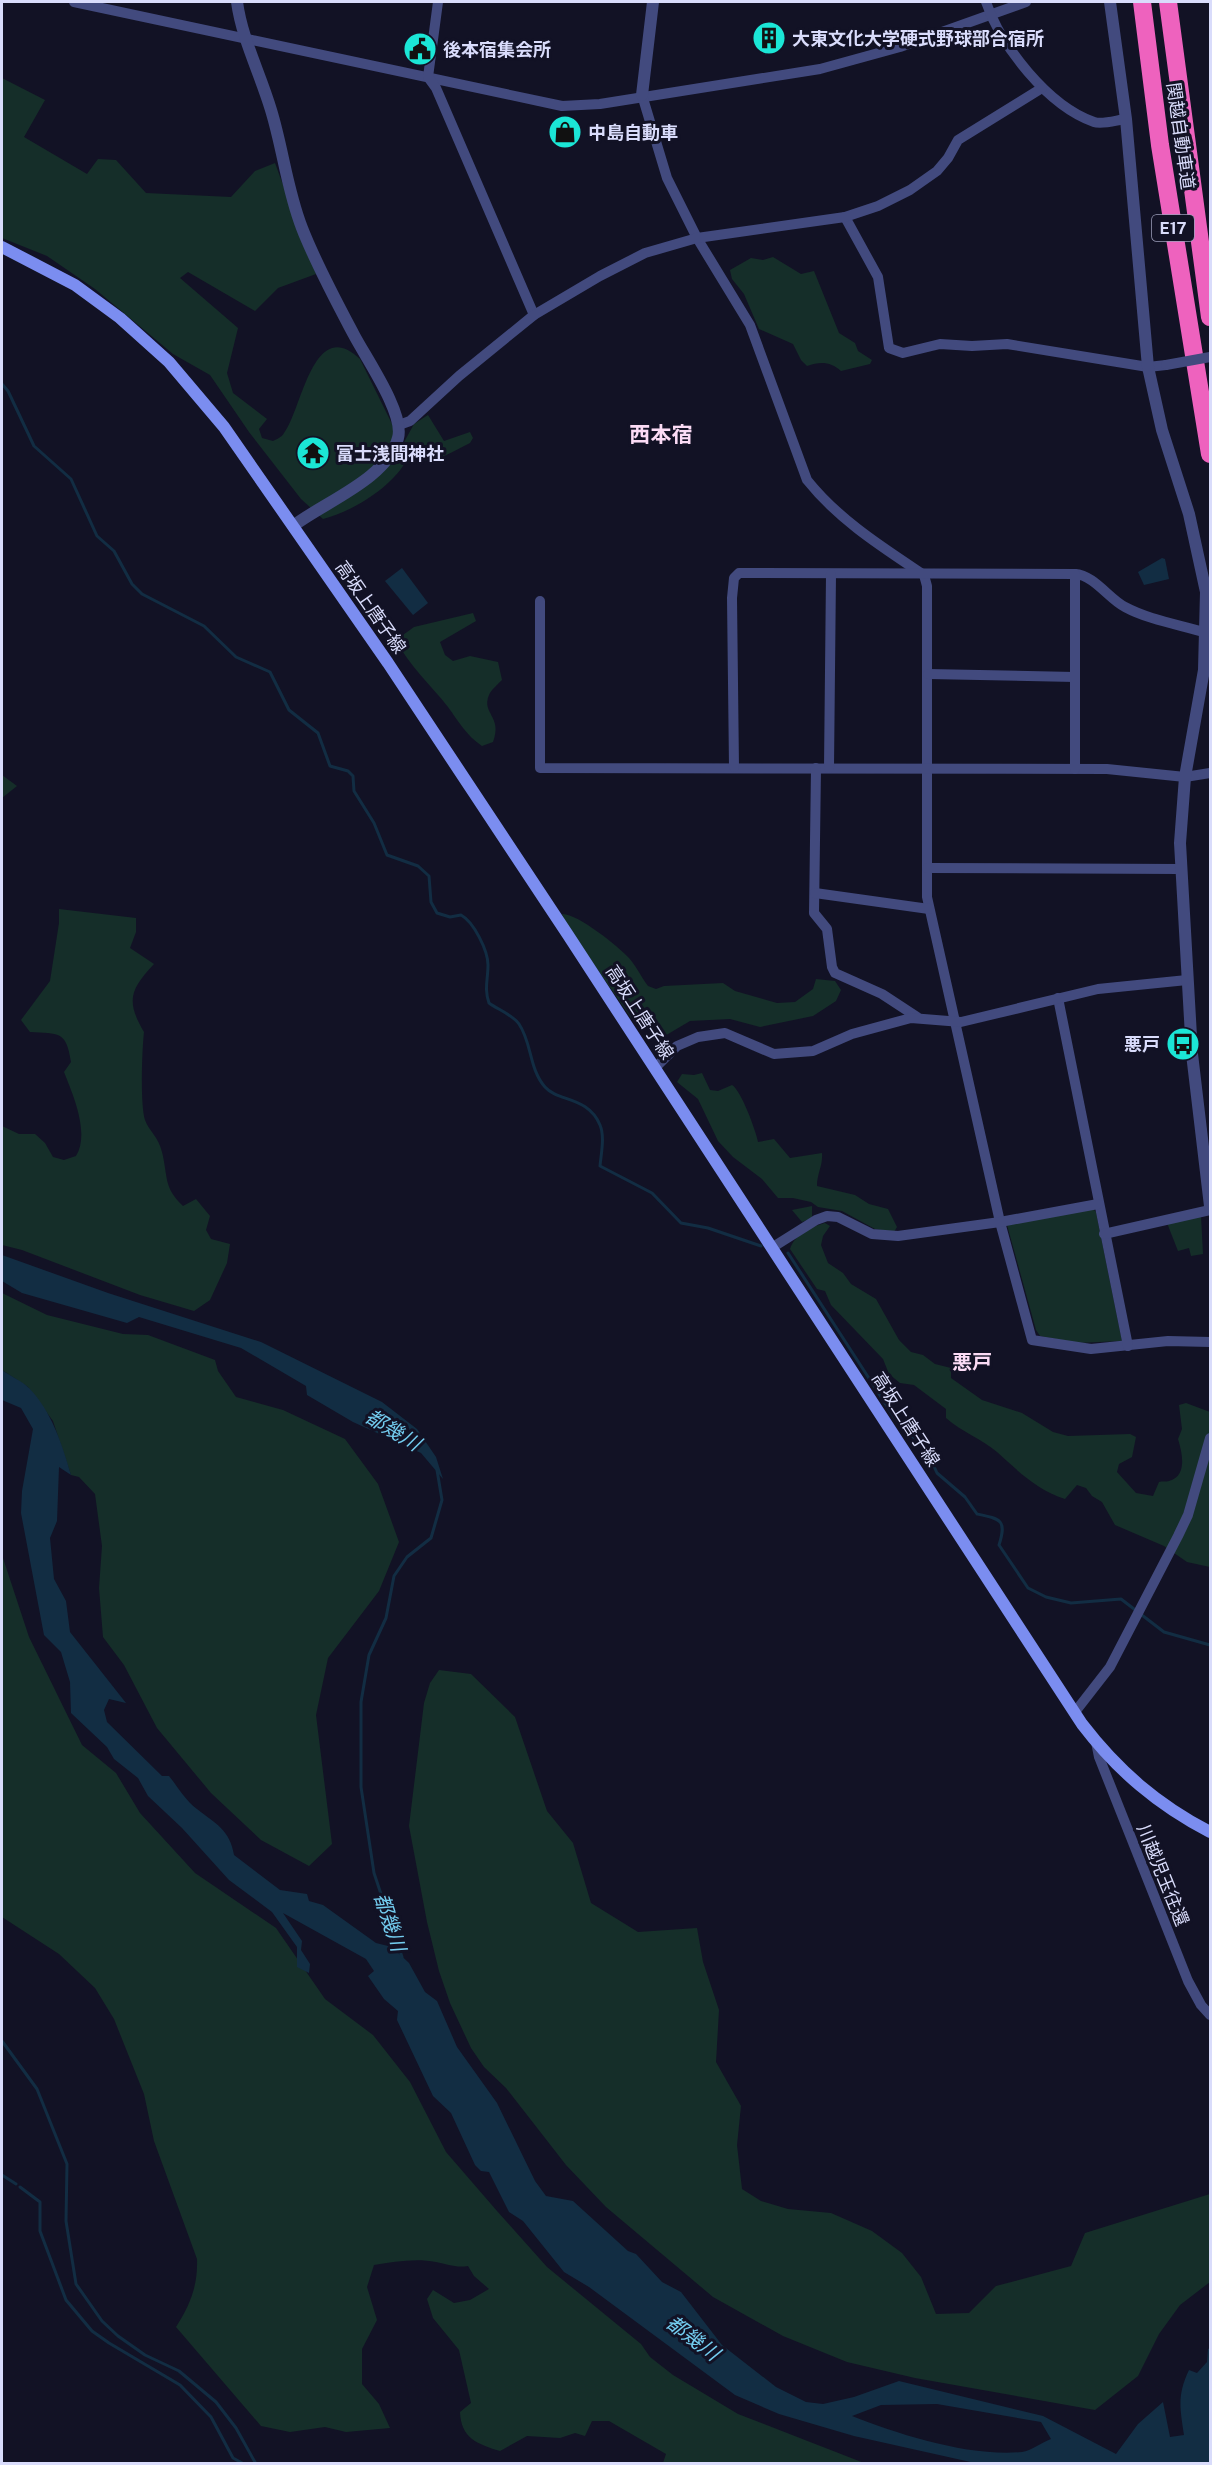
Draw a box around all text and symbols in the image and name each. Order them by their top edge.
building icon: 大東文化大学硬式野球部合宿所 [751,20,787,56]
place label: 大東文化大学硬式野球部合宿所 [792,28,1044,49]
public building icon: 後本宿集会所 [402,31,438,67]
place label: 後本宿集会所 [443,39,551,60]
street label: 関越自動車道 [1163,81,1199,191]
shop icon: 中島自動車 [547,114,583,150]
place label: 中島自動車 [588,122,678,143]
road number: E17 [1152,215,1194,241]
district label: 西本宿 [630,422,693,447]
temple icon: 富士浅間神社 [295,435,331,471]
place label: 富士浅間神社 [336,443,444,464]
street label: 高坂上唐子線 [331,557,411,657]
street label: 高坂上唐子線 [602,961,678,1063]
bus stop icon: 悪戸 [1165,1026,1201,1062]
place label: 悪戸 [1124,1034,1160,1055]
district label: 悪戸 [952,1350,992,1374]
street label: 高坂上唐子線 [868,1368,944,1470]
water label: 都幾川 [361,1404,427,1457]
street label: 川越児玉往還 [1133,1821,1193,1929]
water label: 都幾川 [369,1890,411,1956]
water label: 都幾川 [662,2310,726,2367]

